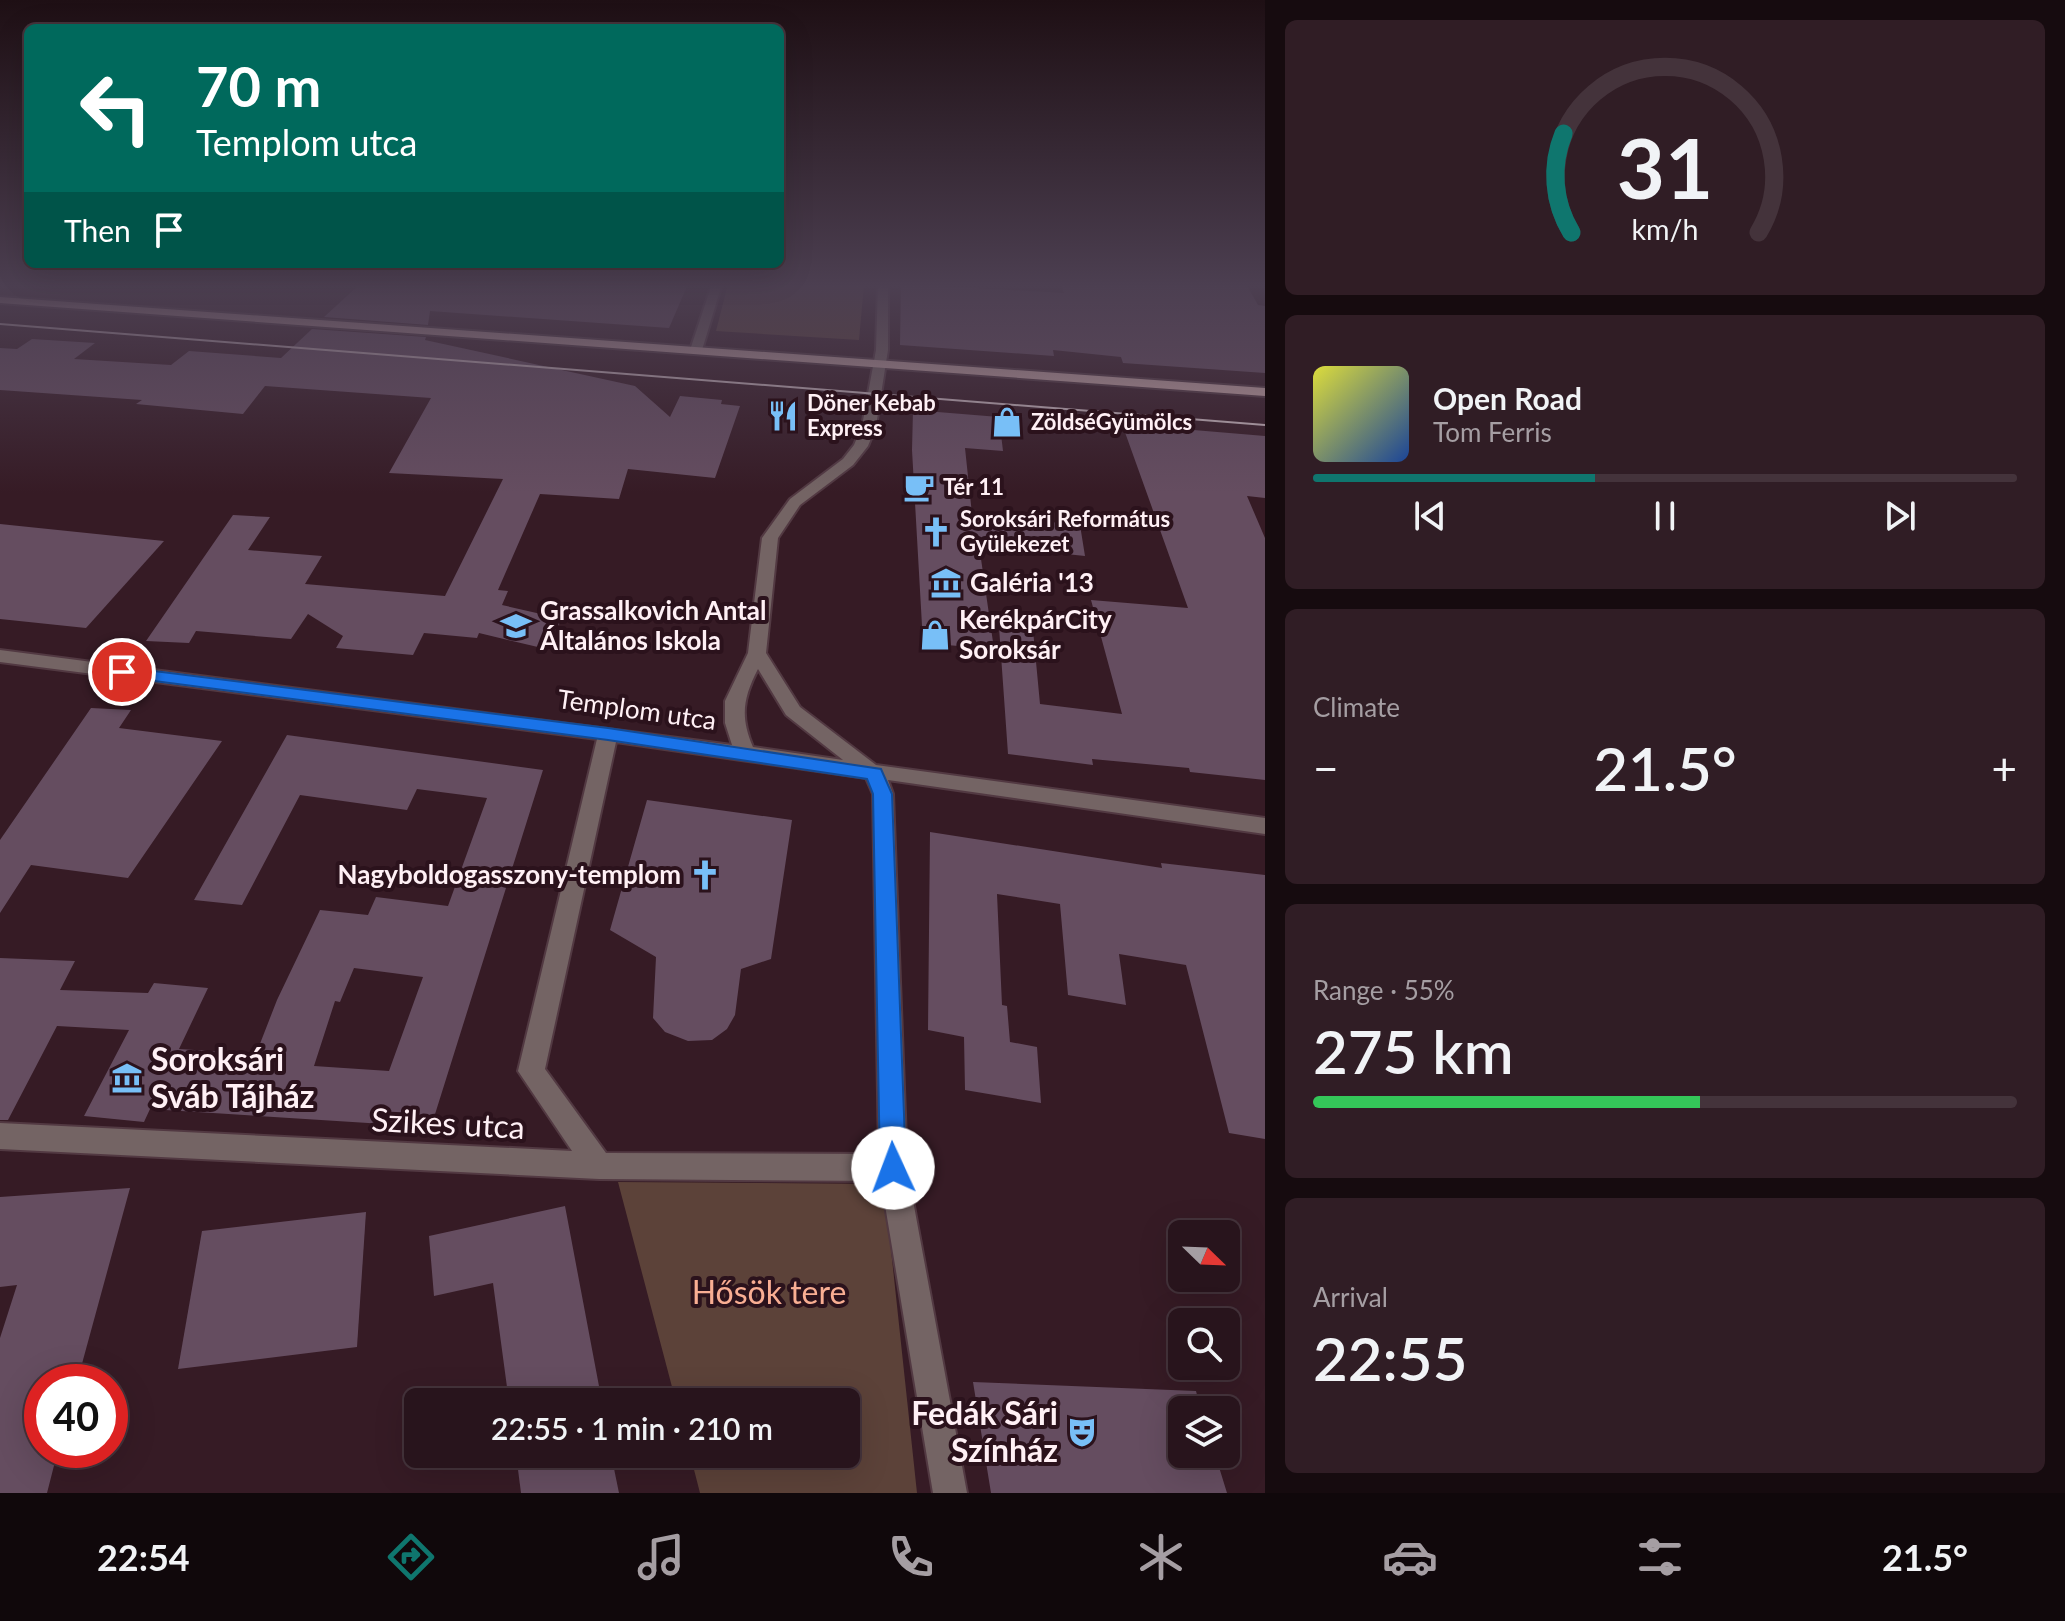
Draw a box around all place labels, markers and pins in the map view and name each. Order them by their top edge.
place label: Döner Kebab Express [807,389,936,441]
restaurant icon: Döner Kebab Express [766,399,800,433]
shop icon: ZöldséGyümölcs [990,405,1024,439]
place label: ZöldséGyümölcs [1031,408,1192,435]
cafe icon: Tér 11 [902,470,936,504]
place label: Tér 11 [943,473,1004,500]
place label: Soroksári Református Gyülekezet [960,505,1170,557]
church icon: Soroksári Református Gyülekezet [919,515,953,549]
museum icon: Galéria '13 [929,566,963,600]
place label: Galéria '13 [970,566,1094,598]
place label: Grassalkovich Antal Általános Iskola [539,594,766,656]
place label: KerékpárCity Soroksár [959,603,1112,665]
school or university icon: Grassalkovich Antal Általános Iskola [499,609,533,643]
shop icon: KerékpárCity Soroksár [918,618,952,652]
pin [88,638,156,706]
place label: Nagyboldogasszony-templom [338,858,681,890]
church icon: Nagyboldogasszony-templom [688,858,722,892]
place label: Soroksári Sváb Tájház [151,1039,315,1115]
museum icon: Soroksári Sváb Tájház [110,1061,144,1095]
place label: Fedák Sári Színház [911,1393,1058,1469]
theatre icon: Fedák Sári Színház [1065,1415,1099,1449]

